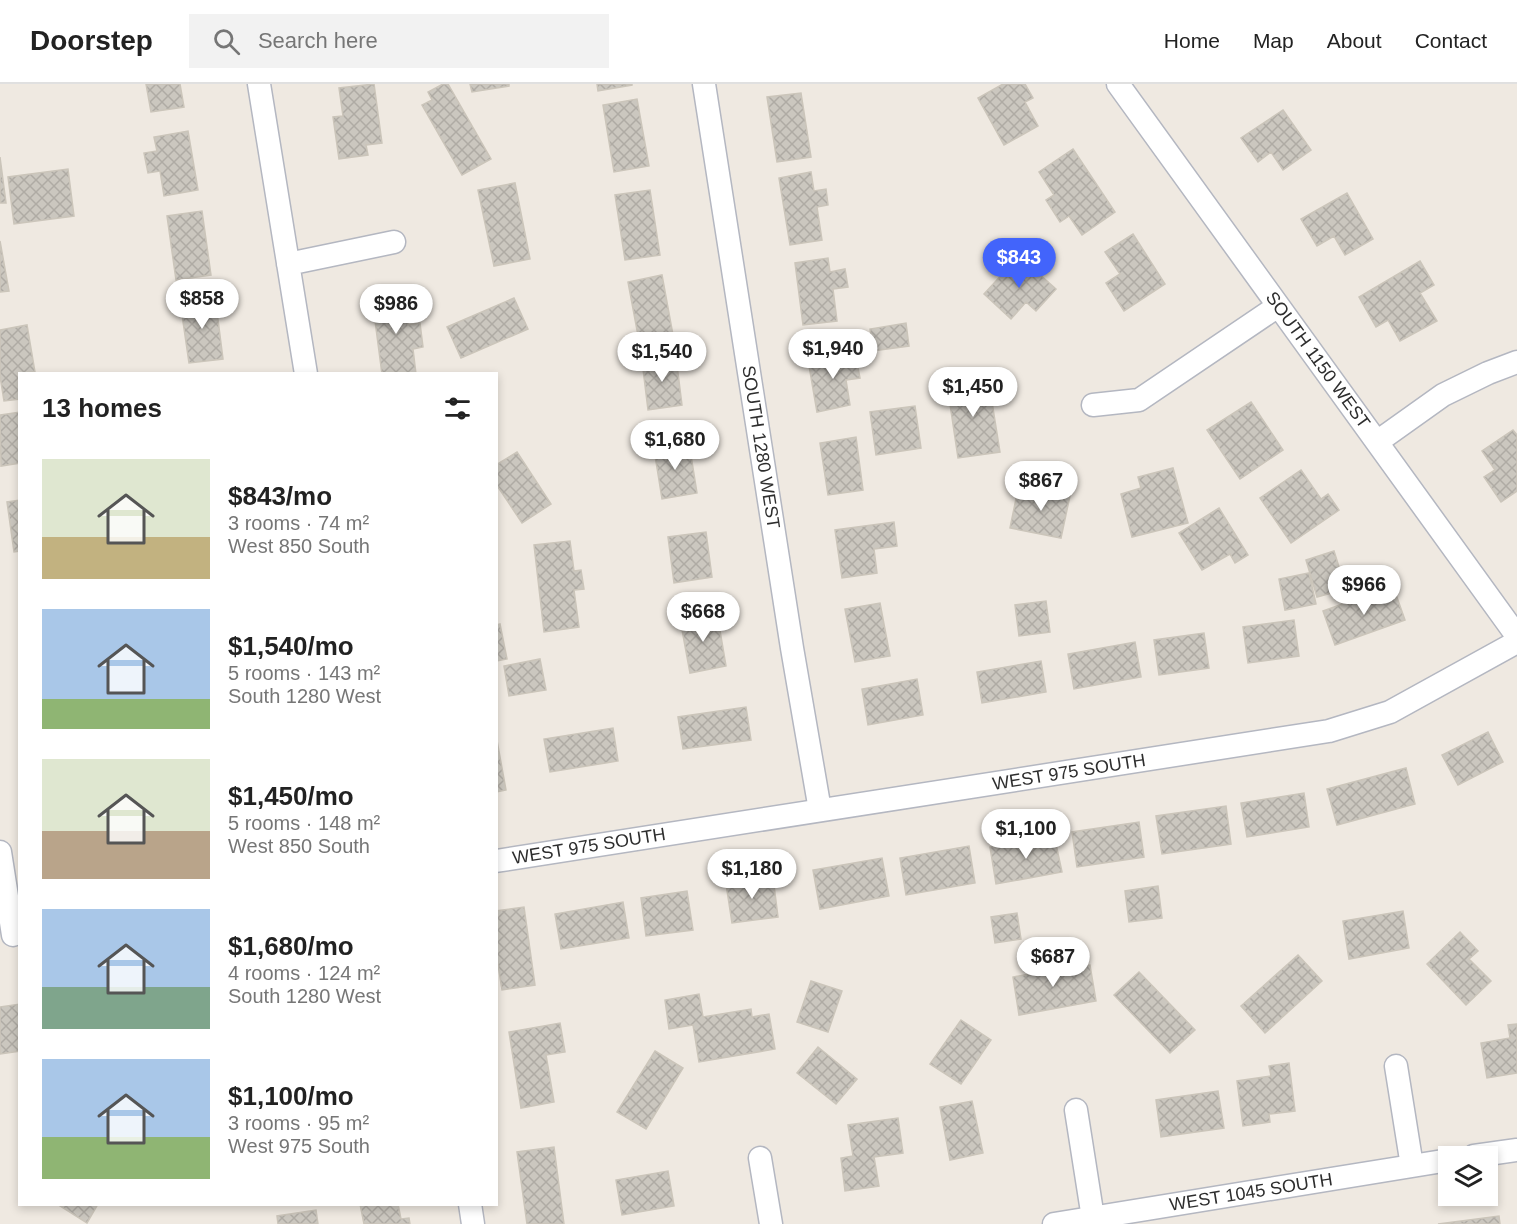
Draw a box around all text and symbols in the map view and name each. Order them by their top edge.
search box [189,14,609,68]
text: Doorstep [30,25,153,56]
icon: search [210,25,243,58]
text: Search here [258,28,378,53]
text: Home [1164,29,1220,52]
text: Map [1253,29,1294,52]
text: About [1327,29,1382,52]
text: Contact [1415,29,1487,52]
pin: $843 [983,238,1055,289]
text: $843 [997,246,1041,268]
pin: $858 [166,279,238,330]
pin: $986 [360,284,432,335]
text: $858 [180,287,224,309]
street label: SOUTH 1150 WEST [1262,288,1374,432]
text: $986 [374,292,418,314]
pin: $1,940 [784,329,882,380]
pin: $1,540 [613,332,711,383]
text: $1,940 [802,337,864,359]
text: $1,540 [631,340,693,362]
street label: SOUTH 1280 WEST [738,364,784,530]
pin: $1,450 [924,367,1022,418]
text: $1,450 [942,375,1004,397]
icon: filters [441,392,474,425]
text: 13 homes [42,393,162,423]
pin: $1,680 [626,420,724,471]
text: $1,680 [644,428,706,450]
pin: $867 [1005,461,1077,512]
text: $867 [1019,469,1063,491]
text: $843/mo [228,481,332,511]
icon: home [90,483,162,555]
text: 3 rooms · 74 m² [228,512,369,534]
text: West 850 South [228,535,370,557]
pin: $966 [1328,565,1400,616]
text: $966 [1342,573,1386,595]
pin: $668 [667,592,739,643]
text: $668 [681,600,725,622]
text: $1,540/mo [228,631,354,661]
icon: home [90,633,162,705]
text: 5 rooms · 143 m² [228,662,380,684]
text: South 1280 West [228,685,381,707]
street label: WEST 975 SOUTH [991,750,1147,794]
text: $1,450/mo [228,781,354,811]
icon: home [90,783,162,855]
pin: $1,100 [977,809,1075,860]
text: 5 rooms · 148 m² [228,812,380,834]
text: $1,100 [995,817,1057,839]
street label: WEST 975 SOUTH [511,824,667,868]
text: West 850 South [228,835,370,857]
pin: $1,180 [703,849,801,900]
text: $1,180 [721,857,783,879]
text: $1,680/mo [228,931,354,961]
icon: home [90,933,162,1005]
pin: $687 [1017,937,1089,988]
text: $687 [1031,945,1075,967]
text: 4 rooms · 124 m² [228,962,380,984]
text: South 1280 West [228,985,381,1007]
text: $1,100/mo [228,1081,354,1111]
icon: home [90,1083,162,1155]
text: 3 rooms · 95 m² [228,1112,369,1134]
text: West 975 South [228,1135,370,1157]
map controls [1438,1146,1498,1206]
button: layers [1438,1146,1498,1206]
street label: WEST 1045 SOUTH [1168,1169,1334,1215]

